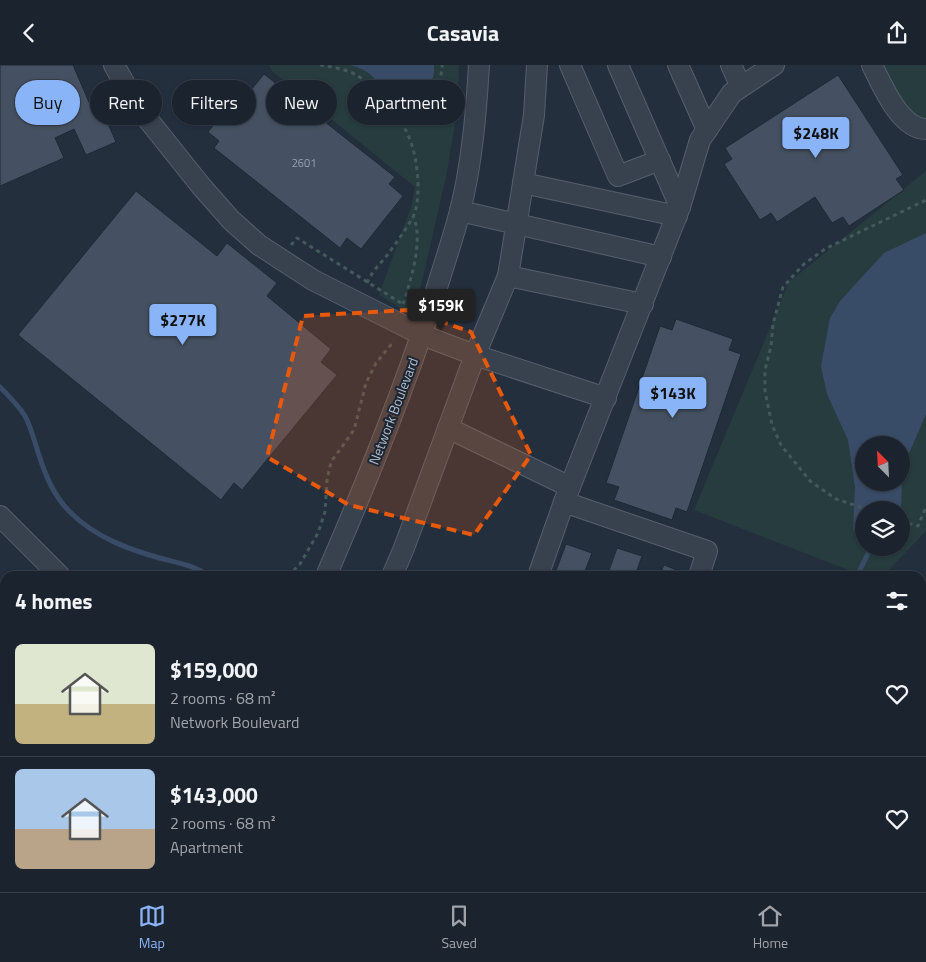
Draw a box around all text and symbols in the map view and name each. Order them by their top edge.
text: Casavia [427,16,499,50]
icon: back [15,19,43,47]
icon: share [883,19,911,47]
chip: Buy [15,80,80,125]
chip: Rent [90,80,162,125]
chip: Filters [172,80,256,125]
chip: New [266,80,337,125]
chip: Apartment [347,80,465,125]
pin: $248K [781,117,851,159]
text: $248K [793,121,839,145]
house number: 2601 [292,155,316,171]
pin: $159K [406,289,476,331]
text: $159K [418,293,464,317]
pin: $277K [148,303,218,346]
text: $277K [160,308,206,332]
street label: Network Boulevard [363,354,423,468]
pin: $143K [638,377,708,419]
text: $143K [650,381,696,405]
north arrow [855,436,910,491]
map controls [855,436,910,556]
button: layers [855,501,910,556]
text: 4 homes [15,585,92,617]
icon: filters [883,587,911,615]
text: $159,000 [170,654,258,686]
icon: home [55,664,115,724]
icon: heart [883,680,911,708]
text: 2 rooms · 68 m² [170,686,275,710]
text: Network Boulevard [170,710,300,734]
text: $143,000 [170,779,258,811]
icon: home [55,789,115,849]
icon: heart [883,805,911,833]
text: 2 rooms · 68 m² [170,811,275,835]
text: Apartment [170,835,243,859]
tab: Map [138,902,166,953]
tab: Saved [441,902,477,953]
tab: Home [753,902,788,953]

